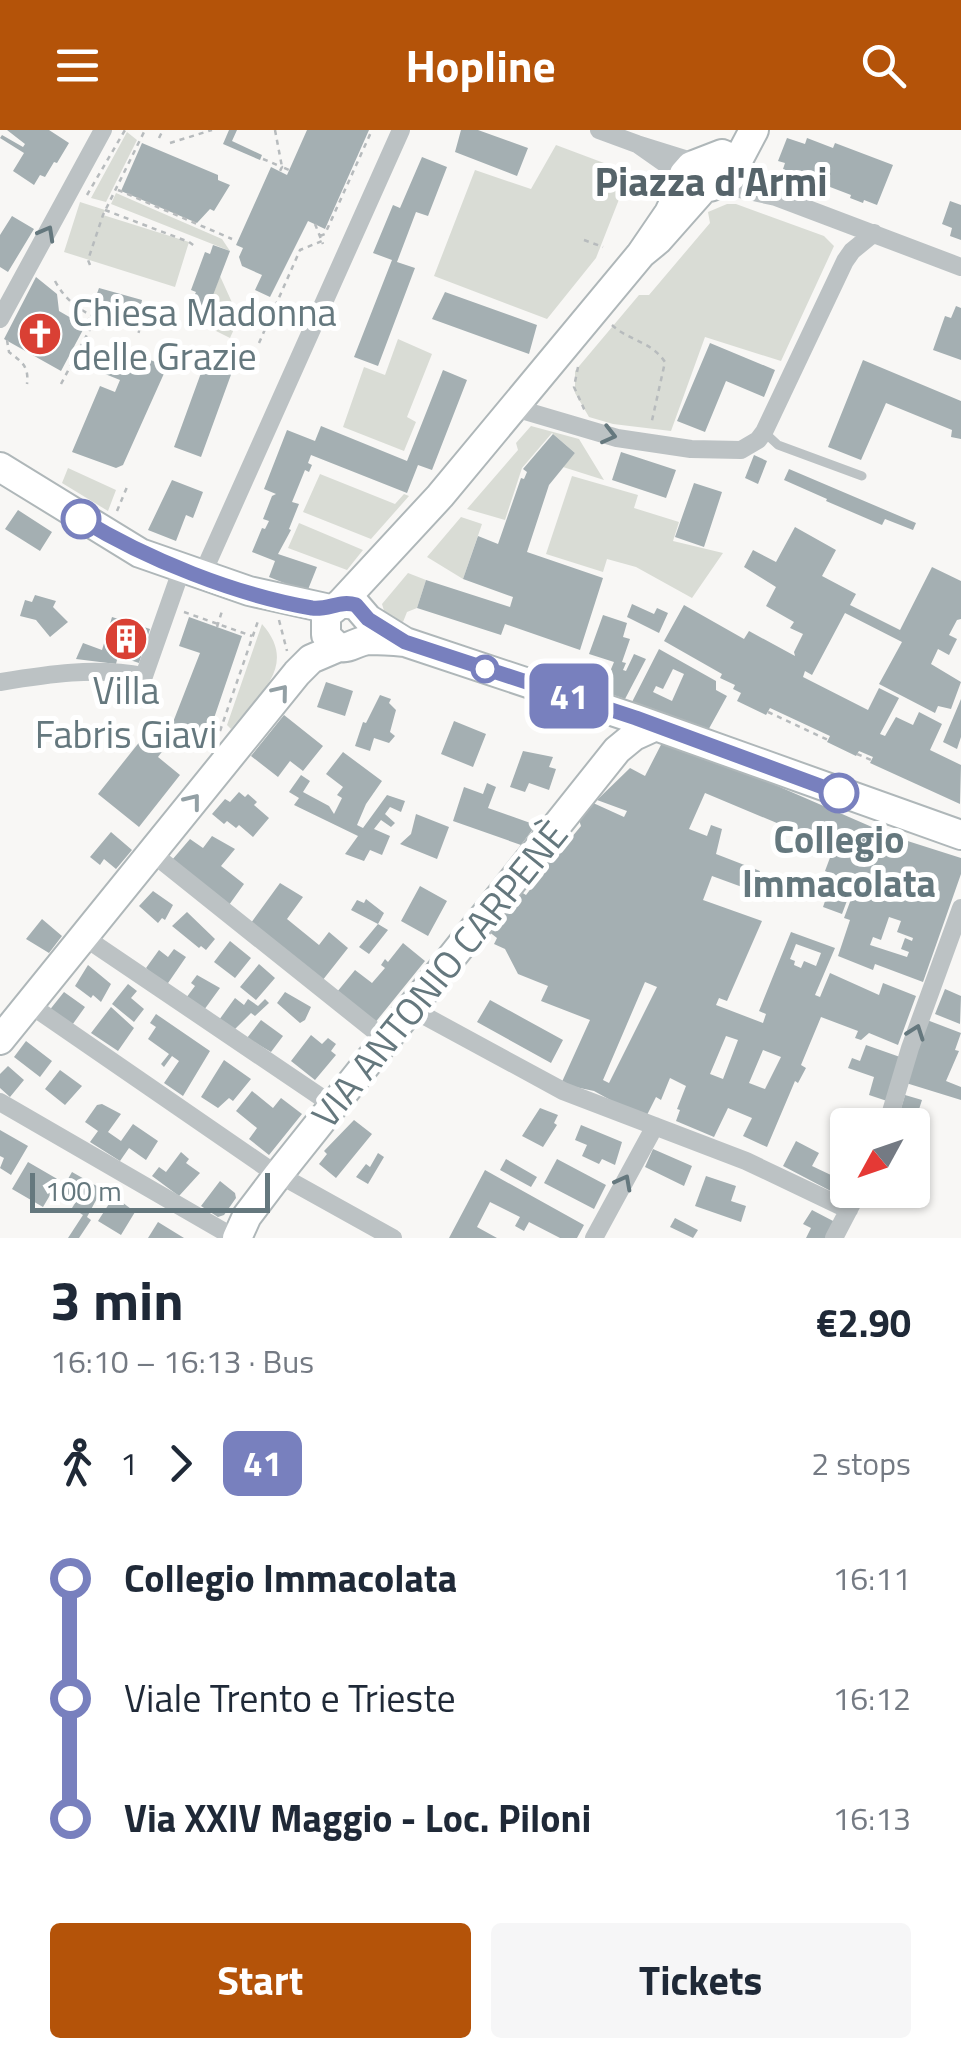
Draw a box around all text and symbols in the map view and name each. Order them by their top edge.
text: Hopline [405,31,556,99]
icon: menu [50,38,105,93]
icon: search [856,38,911,93]
district label: Piazza d'Armi [594,151,828,212]
one-way arrow [34,226,54,244]
place label: Chiesa Madonna delle Grazie [72,283,337,385]
church icon: Chiesa Madonna delle Grazie [17,311,63,357]
one-way arrow [600,423,617,444]
unlabelled marker [62,500,100,538]
building icon: Villa Fabris Giavi [103,616,149,662]
unlabelled marker [472,656,498,682]
place label: Villa Fabris Giavi [35,661,217,763]
line badge: 41 [524,664,614,728]
text: 41 [549,669,589,723]
one-way arrow [269,686,287,704]
marker: Collegio Immacolata [820,774,858,812]
one-way arrow [181,794,199,812]
street label: VIA ANTONIO CARPENÈ [297,808,581,1140]
place label: Collegio Immacolata [742,810,936,912]
one-way arrow [904,1024,925,1041]
north arrow [830,1108,930,1208]
map controls [830,1108,930,1208]
scale bar [30,1168,270,1212]
text: 100 m [45,1169,122,1212]
one-way arrow [612,1174,631,1193]
text: 3 min [50,1258,184,1341]
text: €2.90 [816,1294,911,1352]
text: 16:10 – 16:13 · Bus [50,1337,314,1385]
icon: walk [50,1436,105,1491]
icon: forward [153,1436,208,1491]
text: 41 [243,1436,282,1490]
text: 1 [120,1439,138,1487]
text: 2 stops [811,1439,911,1487]
text: Collegio Immacolata [124,1549,457,1607]
text: 16:11 [832,1554,911,1602]
text: Viale Trento e Trieste [124,1669,456,1727]
text: 16:12 [832,1674,911,1722]
text: Via XXIV Maggio - Loc. Piloni [124,1789,591,1847]
text: 16:13 [832,1794,911,1842]
button: Start [50,1923,471,2038]
button: Tickets [491,1923,911,2038]

